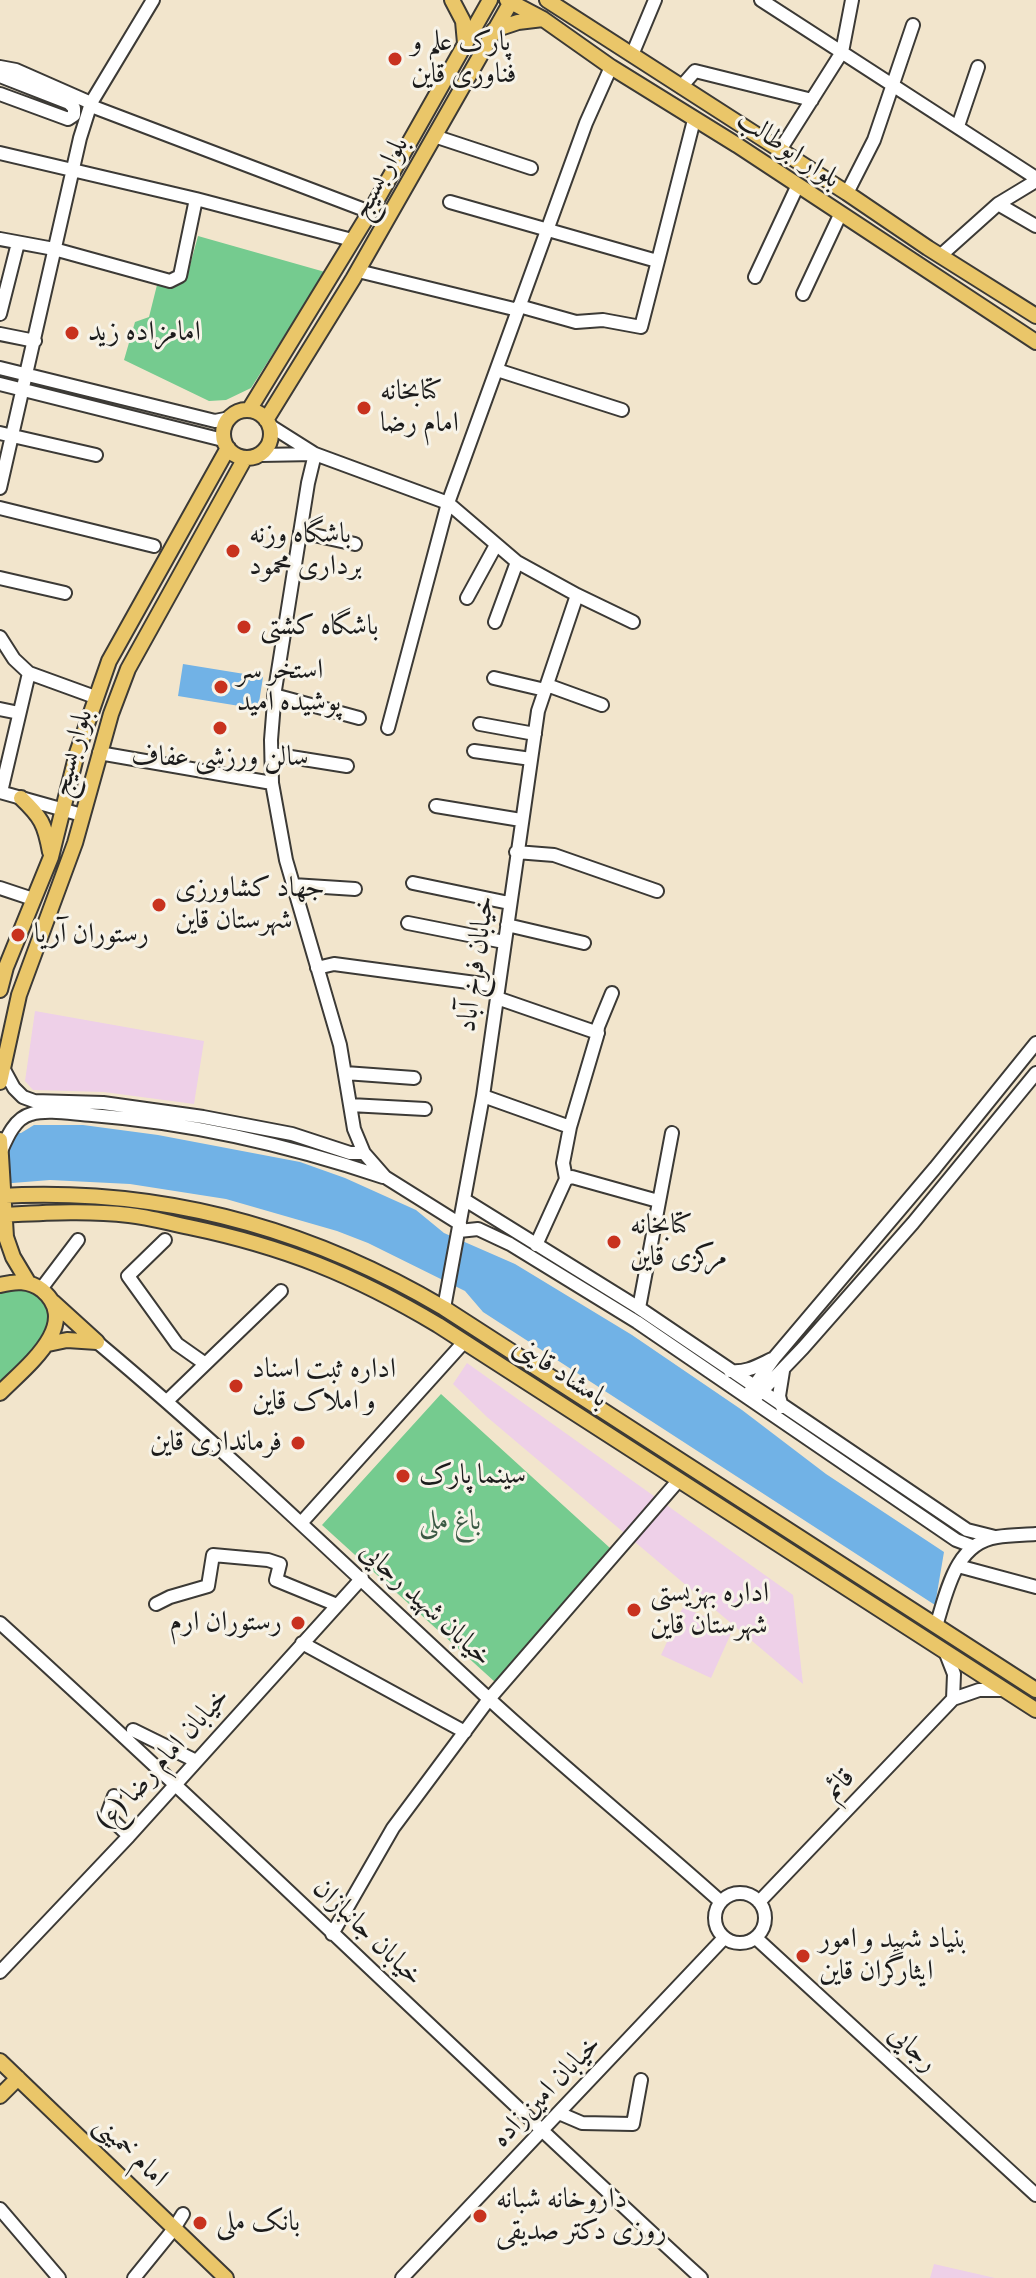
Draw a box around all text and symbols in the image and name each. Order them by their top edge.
place label: پارک علم و فناوری قاین [411,26,517,92]
marker: پارک علم و فناوری قاین [386,50,404,68]
street label: بلوار ابوطالب [730,103,846,197]
street label: بلوار بسیج [345,131,417,225]
place label: امامزاده زید [88,316,201,350]
marker: امامزاده زید [63,324,81,342]
place label: کتابخانه امام رضا [380,375,459,441]
marker: کتابخانه امام رضا [355,399,373,417]
place label: باشگاه وزنه برداری محمود [249,518,362,584]
marker: باشگاه وزنه برداری محمود [224,542,242,560]
place label: باشگاه کشتی [260,610,379,644]
marker: باشگاه کشتی [235,618,253,636]
place label: استخر سر پوشیده امید [237,654,341,720]
marker: استخر سر پوشیده امید [212,678,230,696]
street label: بلوار بسیج [45,706,101,800]
marker: سالن ورزشی عفاف [211,719,229,737]
place label: سالن ورزشی عفاف [131,741,309,775]
place label: جهاد کشاورزی شهرستان قاین [175,872,325,938]
street label: خیابان فرخ آباد [451,894,503,1034]
marker: جهاد کشاورزی شهرستان قاین [150,896,168,914]
place label: رستوران آریا [34,918,149,952]
marker: رستوران آریا [9,926,27,944]
place label: کتابخانه مرکزی قاین [630,1209,727,1275]
marker: کتابخانه مرکزی قاین [605,1233,623,1251]
street label: بامشاد قاینی [506,1330,614,1416]
place label: اداره ثبت اسناد و املاک قاین [252,1353,396,1419]
marker: اداره ثبت اسناد و املاک قاین [227,1377,245,1395]
place label: فرمانداری قاین [150,1426,282,1460]
marker: فرمانداری قاین [289,1434,307,1452]
place label: سینما پارک [419,1459,526,1493]
marker: سینما پارک [394,1467,412,1485]
park label: باغ ملی [419,1505,481,1539]
street label: خیابان شهید رجایی [352,1535,498,1675]
place label: اداره بهزیستی شهرستان قاین [650,1577,769,1643]
marker: اداره بهزیستی شهرستان قاین [625,1601,643,1619]
place label: رستوران ارم [169,1606,282,1640]
marker: رستوران ارم [289,1614,307,1632]
street label: خیابان امام رضا (ع) [91,1681,237,1839]
street label: قائم [817,1762,863,1808]
street label: خیابان جانبازان [305,1872,429,1994]
place label: بنیاد شهید و امور ایثارگران قاین [819,1923,967,1989]
marker: بنیاد شهید و امور ایثارگران قاین [794,1947,812,1965]
street label: رجایی [880,2018,944,2080]
street label: خیابان امین‌زاده [485,2029,609,2155]
street label: امام خمینی [86,2109,174,2195]
place label: داروخانه شبانه روزی دکتر صدیقی [496,2183,667,2249]
place label: بانک ملی [216,2206,300,2240]
marker: داروخانه شبانه روزی دکتر صدیقی [471,2207,489,2225]
marker: بانک ملی [191,2214,209,2232]

